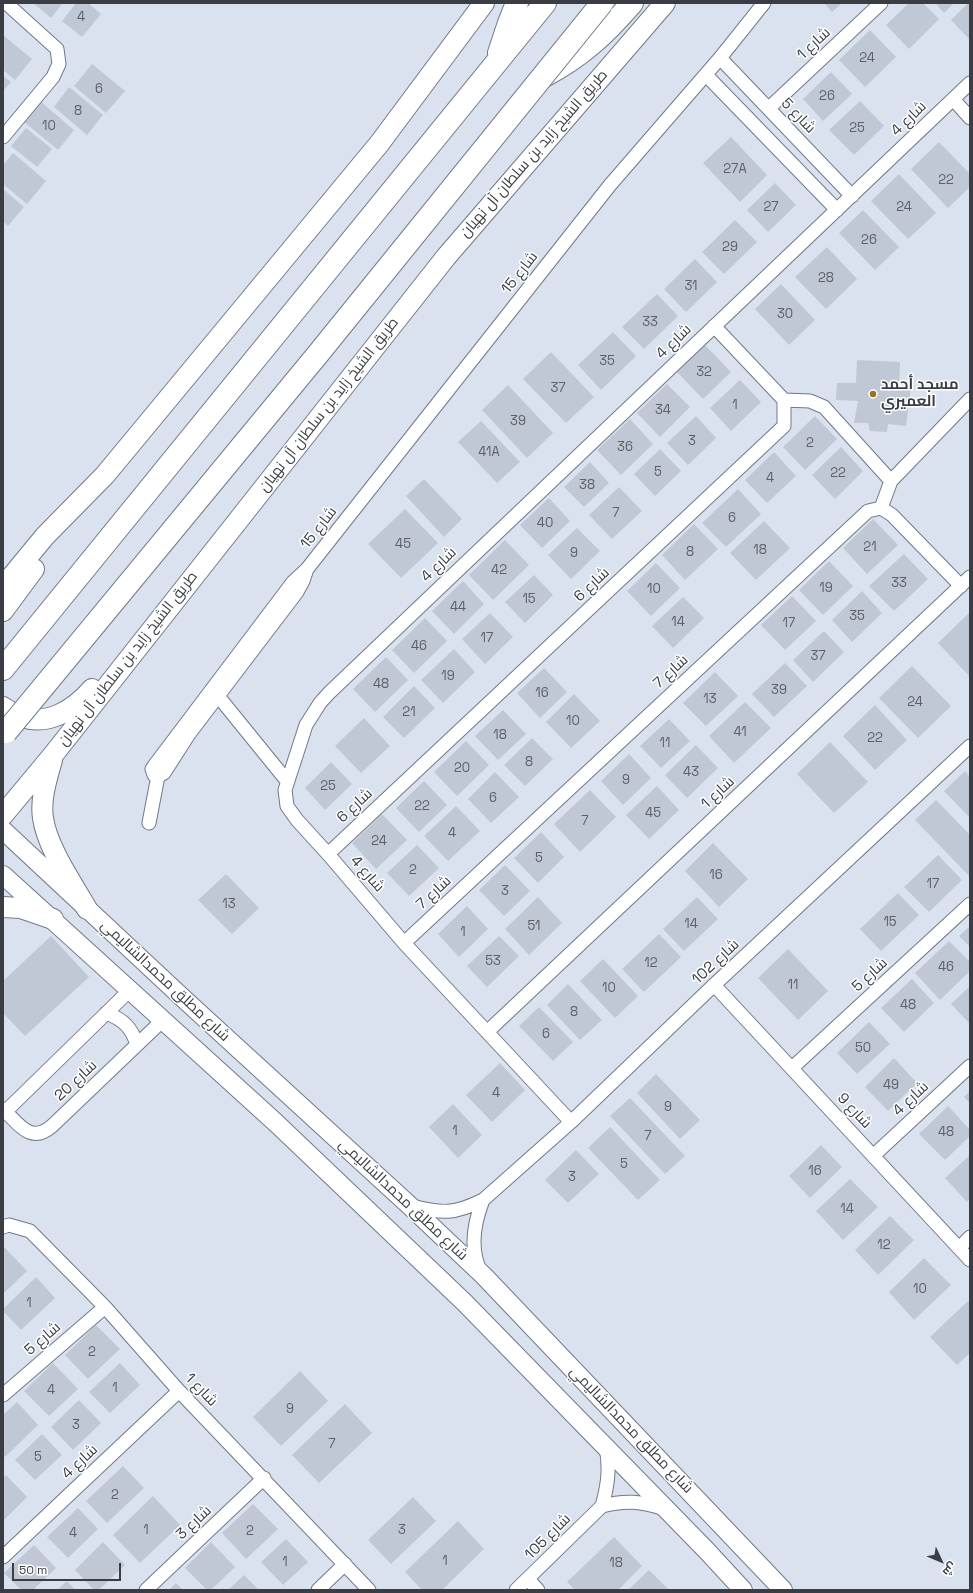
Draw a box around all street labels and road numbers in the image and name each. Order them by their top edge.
street label: شارع 1 [794,24,834,64]
street label: طريق الشيخ زايد بن سلطان آل نهيان [456,67,612,241]
street label: شارع 5 [777,95,819,137]
street label: شارع 4 [888,98,930,140]
street label: شارع 15 [498,248,542,298]
street label: طريق الشيخ زايد بن سلطان آل نهيان [255,314,403,496]
street label: شارع 4 [653,321,695,363]
street label: شارع 15 [297,503,341,553]
street label: شارع 4 [418,544,460,586]
street label: شارع 6 [570,564,614,606]
street label: طريق الشيخ زايد بن سلطان آل نهيان [54,568,202,750]
street label: شارع 7 [650,651,692,693]
street label: شارع 1 [698,773,738,813]
street label: شارع 6 [333,785,377,827]
street label: شارع 4 [346,852,388,896]
street label: شارع 7 [413,872,455,914]
street label: شارع مطلق محمدالشاليمي [97,916,233,1046]
street label: شارع 102 [689,936,743,988]
street label: شارع 5 [849,954,891,996]
street label: شارع 20 [51,1057,101,1105]
street label: شارع 4 [889,1078,933,1120]
street label: شارع 9 [833,1089,875,1133]
street label: شارع مطلق محمدالشاليمي [335,1135,471,1265]
street label: شارع 5 [21,1318,65,1360]
street label: شارع مطلق محمدالشاليمي [566,1363,696,1497]
street label: شارع 1 [181,1370,221,1410]
street label: شارع 4 [58,1441,102,1483]
street label: شارع 3 [173,1502,215,1544]
street label: شارع 105 [521,1510,575,1564]

